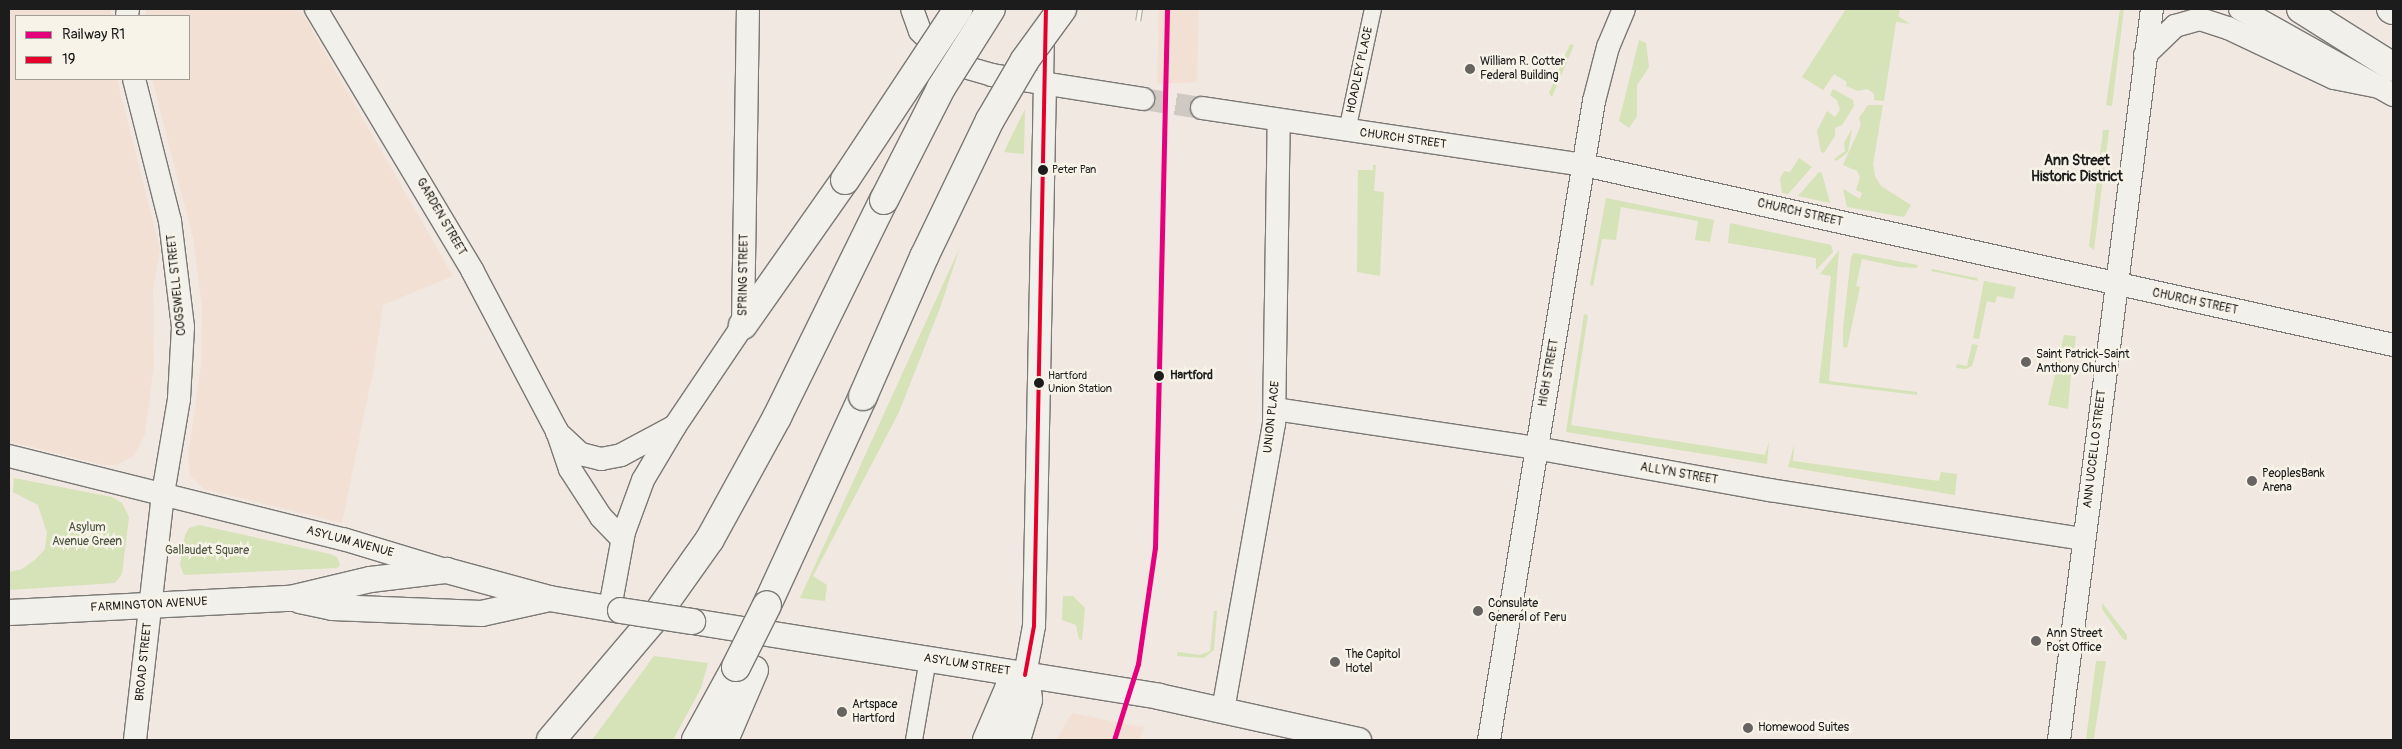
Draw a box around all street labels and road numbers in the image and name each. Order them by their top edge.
street label: HOADLEY PLACE [1344,25,1376,115]
street label: CHURCH STREET [1359,126,1447,152]
street label: GARDEN STREET [413,176,469,258]
street label: CHURCH STREET [1756,196,1844,230]
street label: COGSWELL STREET [165,234,189,336]
street label: SPRING STREET [736,234,752,316]
street label: CHURCH STREET [2151,286,2239,318]
street label: HIGH STREET [1536,338,1562,408]
street label: UNION PLACE [1261,380,1283,454]
street label: ANN UCCELLO STREET [2081,389,2109,509]
street label: ALLYN STREET [1639,460,1719,488]
street label: ASYLUM AVENUE [305,523,395,561]
street label: FARMINGTON AVENUE [90,595,208,615]
street label: BROAD STREET [133,622,155,702]
street label: ASYLUM STREET [923,651,1011,679]

